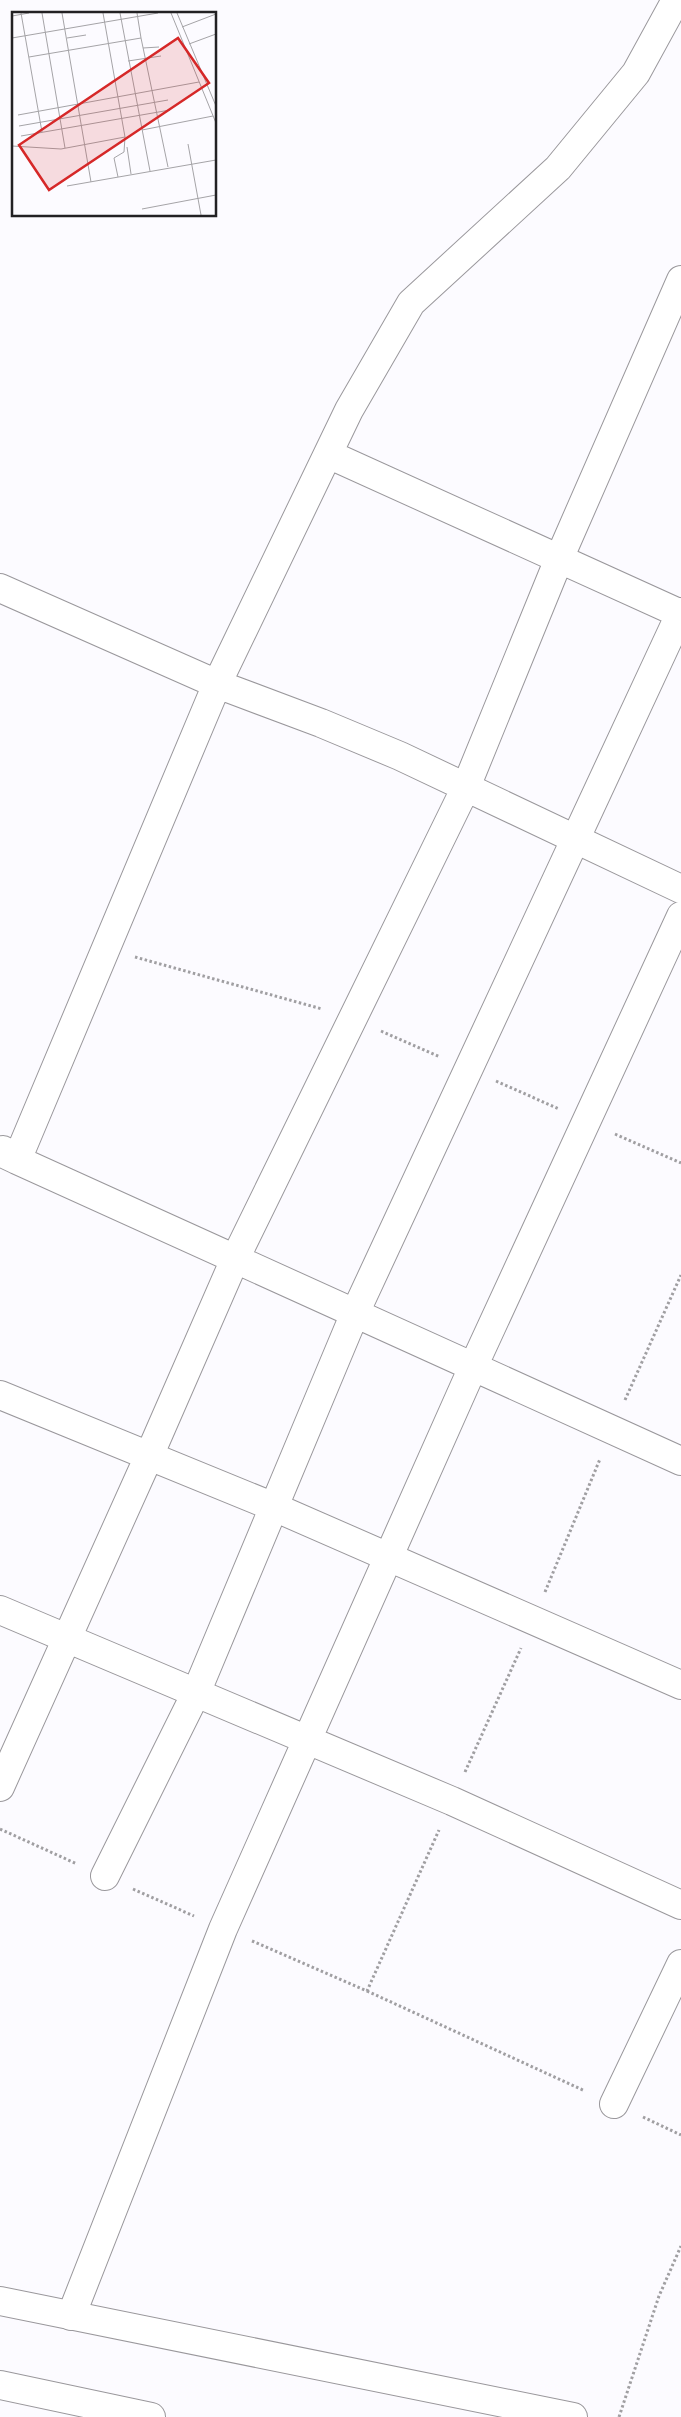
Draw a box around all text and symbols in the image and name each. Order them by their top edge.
inset map [12,12,216,216]

